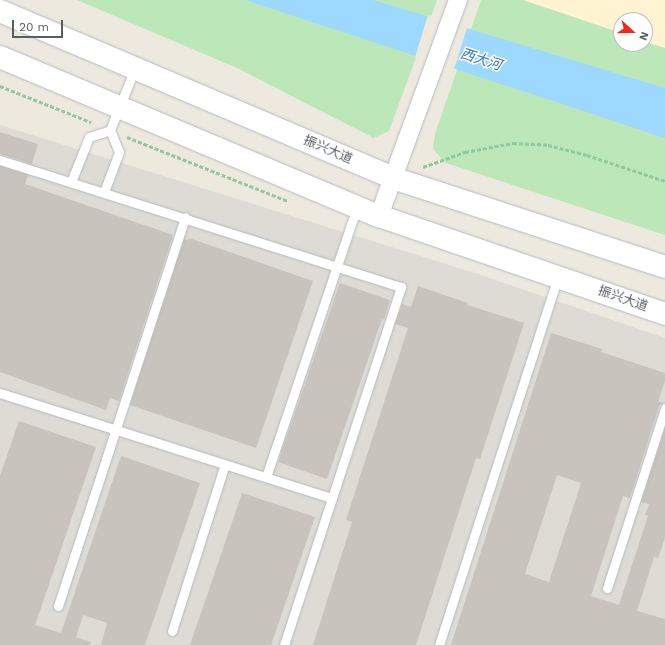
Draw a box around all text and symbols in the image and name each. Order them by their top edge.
scale bar [14,12,65,38]
north arrow [613,12,653,52]
text: 20 m [19,20,49,34]
text: N [636,30,651,42]
water label: 西大河 [458,45,504,73]
street label: 振兴大道 [301,133,355,167]
street label: 振兴大道 [596,283,650,315]

